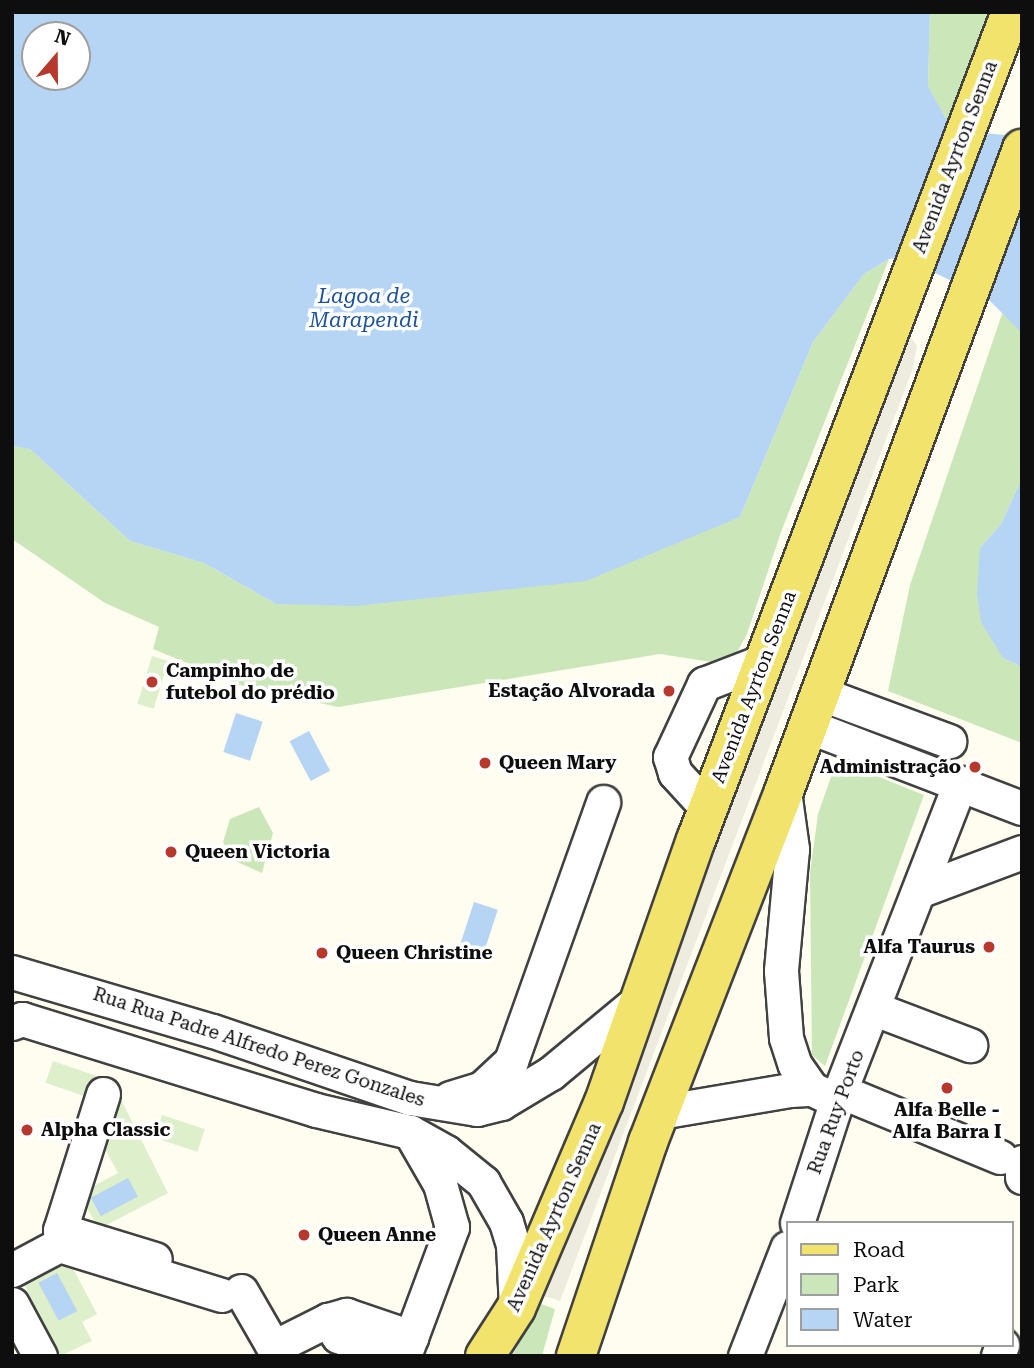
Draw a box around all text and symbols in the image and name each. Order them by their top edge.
north arrow [21,21,91,91]
text: N [52,24,73,51]
street label: Avenida Ayrton Senna [908,58,1002,256]
water label: Lagoa de Marapendi [309,283,419,333]
street label: Avenida Ayrton Senna [707,588,801,786]
place label: Campinho de futebol do prédio [166,660,335,704]
marker: Campinho de futebol do prédio [144,674,160,690]
place label: Estação Alvorada [488,680,655,702]
marker: Estação Alvorada [661,683,677,699]
place label: Queen Mary [499,752,617,774]
marker: Queen Mary [477,755,493,771]
place label: Administração [820,756,961,778]
marker: Administração [967,759,983,775]
place label: Queen Victoria [185,841,330,863]
marker: Queen Victoria [163,844,179,860]
place label: Alfa Taurus [864,936,975,958]
marker: Alfa Taurus [981,939,997,955]
place label: Queen Christine [336,942,493,964]
marker: Queen Christine [314,945,330,961]
street label: Rua Rua Padre Alfredo Perez Gonzales [90,982,428,1112]
street label: Rua Ruy Porto [803,1047,869,1177]
marker: Alfa Belle - Alfa Barra I [939,1080,955,1096]
place label: Alfa Belle - Alfa Barra I [892,1099,1002,1143]
place label: Alpha Classic [41,1119,170,1141]
street label: Avenida Ayrton Senna [502,1119,606,1315]
marker: Alpha Classic [19,1122,35,1138]
legend [786,1221,1013,1347]
place label: Queen Anne [318,1224,436,1246]
marker: Queen Anne [296,1227,312,1243]
text: Road [853,1238,905,1262]
text: Park [853,1273,899,1297]
text: Water [853,1308,912,1332]

